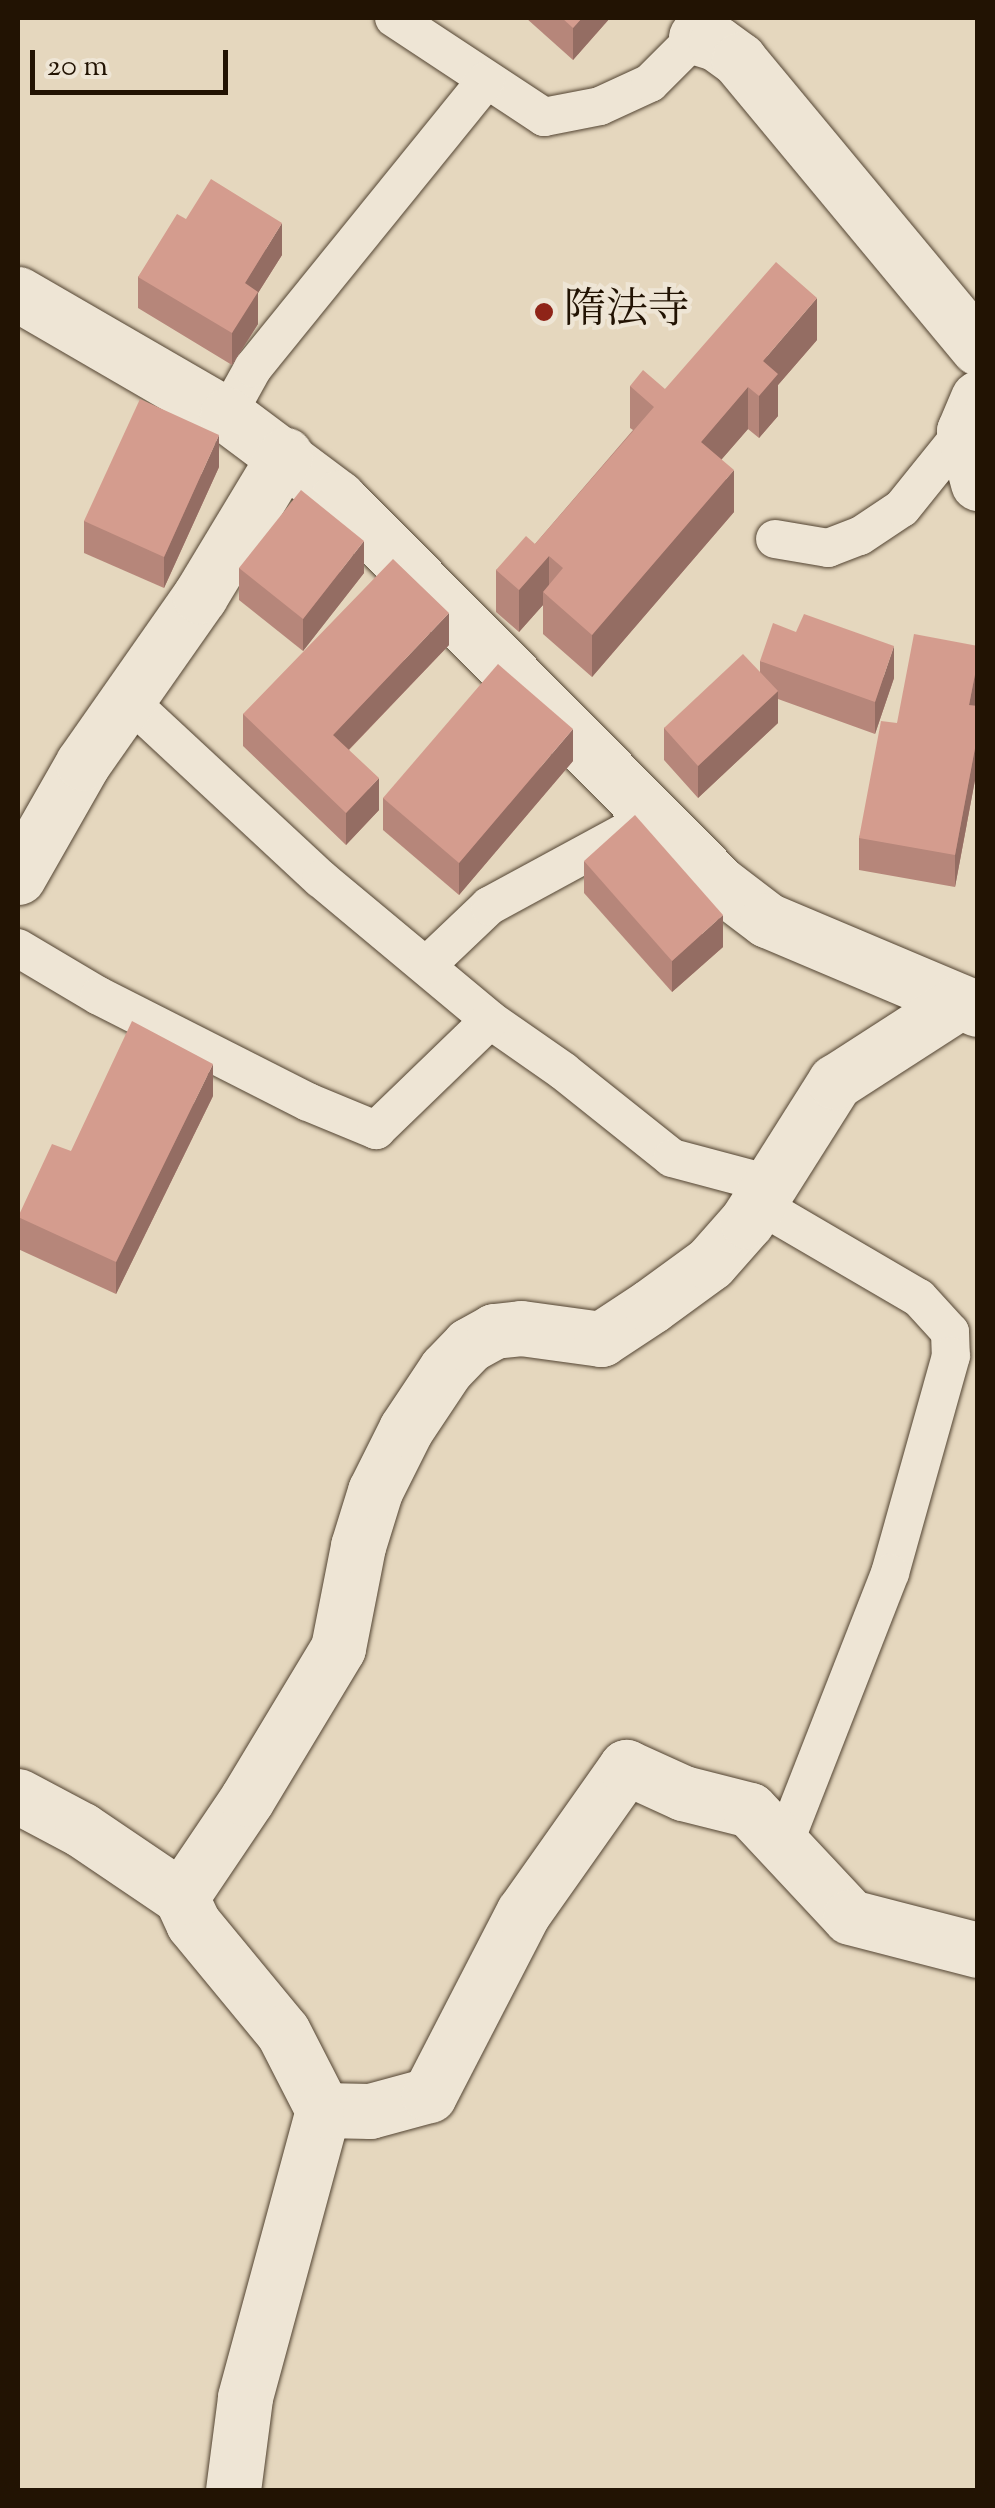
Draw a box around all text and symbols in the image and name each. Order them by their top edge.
scale bar [35,30,232,92]
text: 20 m [47,46,108,89]
place label: 隋法寺 [564,287,690,337]
marker: 隋法寺 [533,301,555,323]

